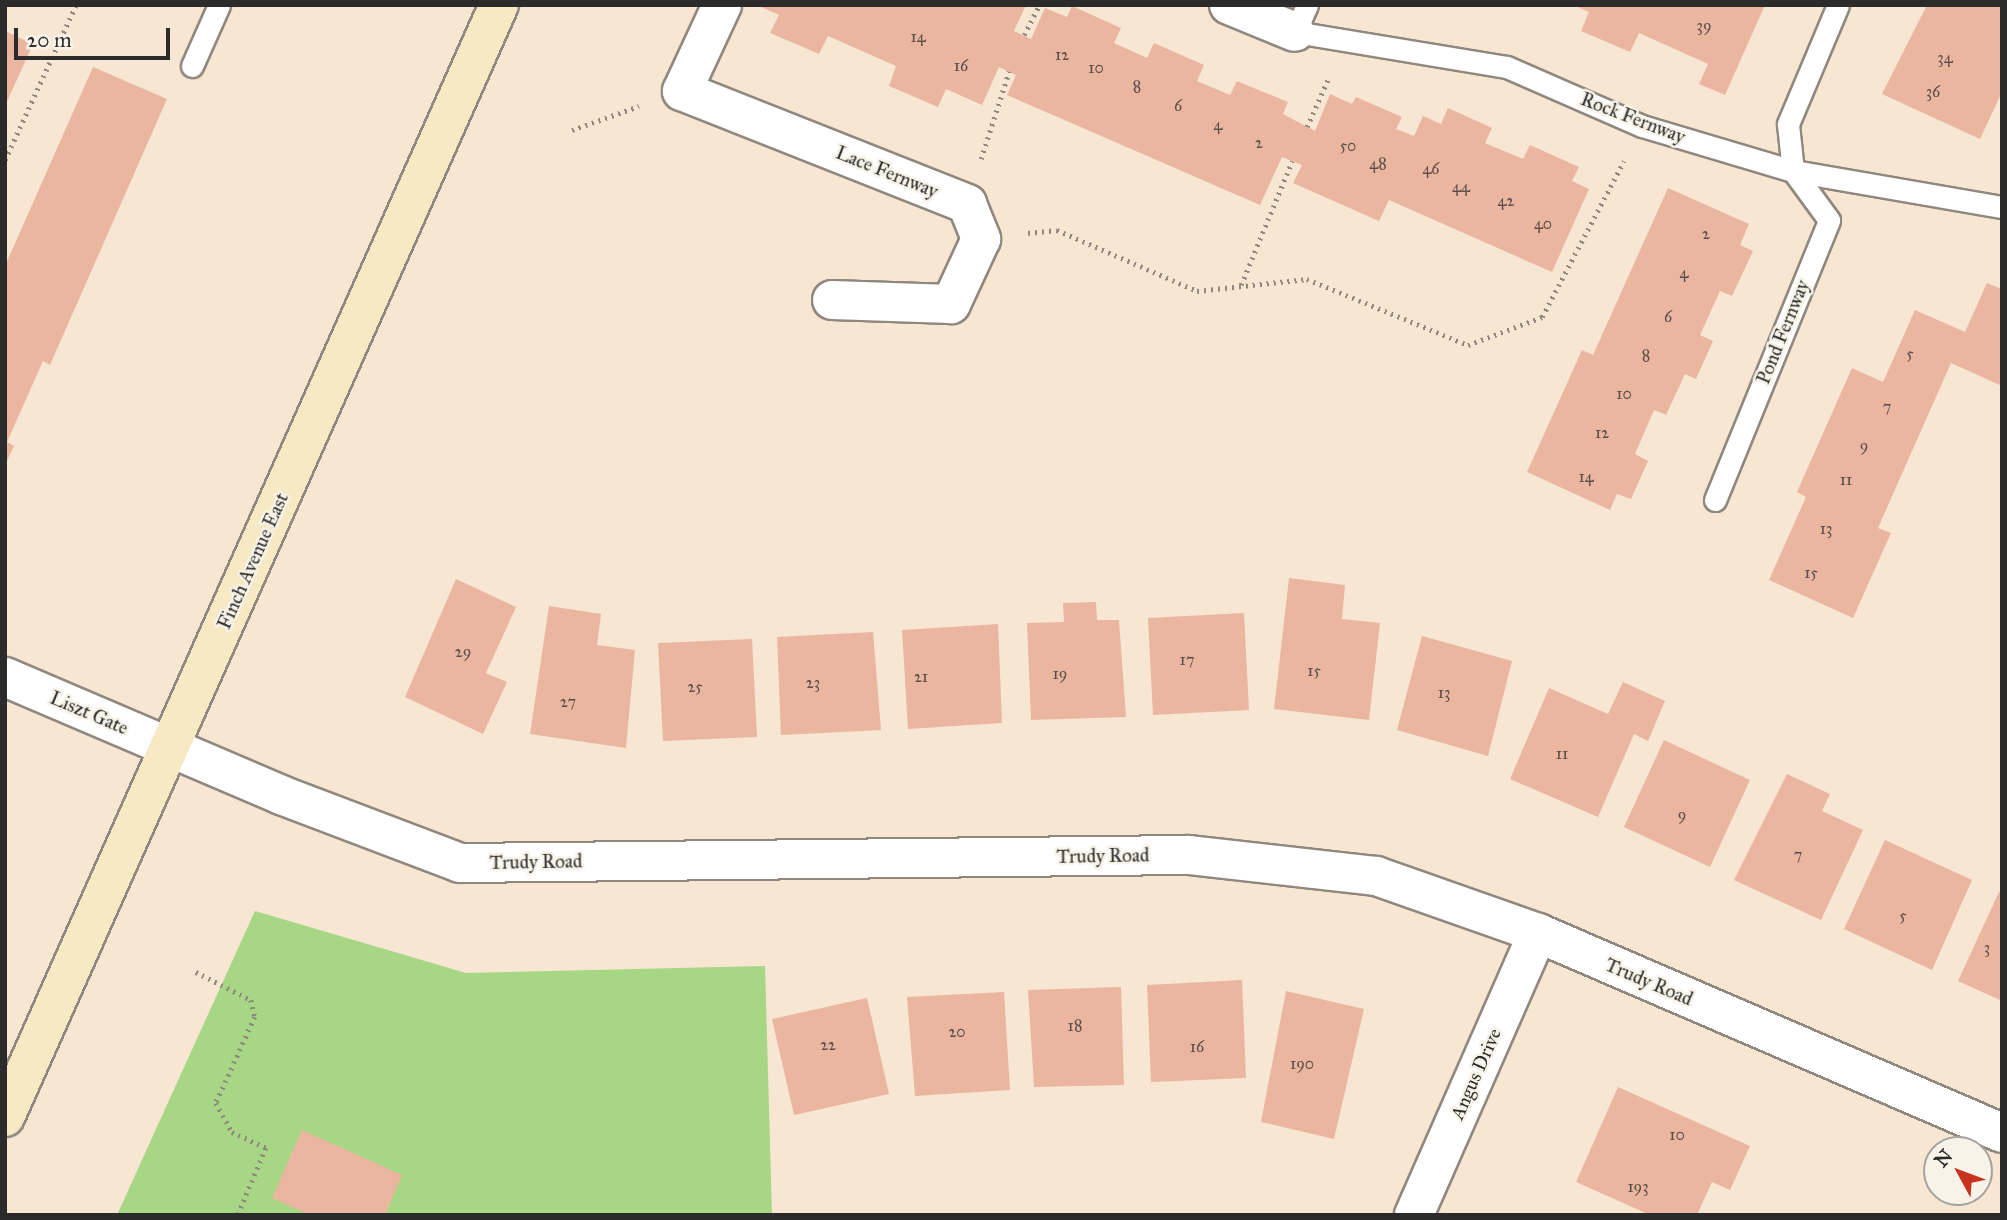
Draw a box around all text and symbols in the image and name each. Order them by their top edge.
scale bar [18,14,173,58]
house number: 39 [1697,16,1711,36]
text: 20 m [27,27,72,53]
house number: 14 [910,27,926,47]
house number: 12 [1055,45,1069,65]
house number: 34 [1937,48,1953,68]
house number: 16 [954,56,968,76]
house number: 10 [1088,58,1104,78]
house number: 8 [1133,77,1141,97]
house number: 36 [1926,82,1940,102]
street label: Rock Fernway [1578,88,1688,148]
house number: 6 [1174,96,1182,116]
house number: 4 [1214,115,1222,135]
house number: 2 [1255,133,1263,153]
house number: 50 [1340,136,1356,156]
street label: Lace Fernway [833,141,941,203]
house number: 48 [1369,154,1387,174]
house number: 46 [1422,159,1440,179]
house number: 44 [1452,177,1470,197]
house number: 42 [1498,191,1514,211]
house number: 40 [1534,214,1552,234]
house number: 2 [1702,224,1710,244]
house number: 4 [1680,263,1688,283]
street label: Pond Fernway [1752,277,1814,387]
house number: 6 [1664,307,1672,327]
house number: 5 [1906,344,1914,364]
house number: 8 [1642,346,1650,366]
house number: 10 [1616,384,1632,404]
house number: 7 [1883,397,1891,417]
house number: 12 [1595,423,1609,443]
house number: 9 [1860,436,1868,456]
house number: 14 [1578,467,1594,487]
house number: 11 [1840,470,1852,490]
street label: Finch Avenue East [213,489,293,633]
house number: 13 [1820,519,1832,539]
house number: 15 [1804,563,1818,583]
house number: 29 [455,642,471,662]
house number: 17 [1180,650,1194,670]
house number: 15 [1307,661,1321,681]
house number: 19 [1053,664,1067,684]
house number: 21 [914,667,928,687]
house number: 23 [806,673,820,693]
house number: 25 [687,677,703,697]
house number: 13 [1438,683,1450,703]
street label: Liszt Gate [47,686,131,740]
house number: 27 [560,692,576,712]
house number: 11 [1556,744,1568,764]
house number: 9 [1678,805,1686,825]
street label: Trudy Road [1056,844,1150,868]
house number: 7 [1794,845,1802,865]
street label: Trudy Road [489,850,583,874]
house number: 5 [1899,906,1907,926]
house number: 3 [1984,938,1990,958]
street label: Trudy Road [1602,953,1696,1011]
house number: 18 [1068,1016,1082,1036]
house number: 20 [948,1022,966,1042]
street label: Angus Drive [1446,1025,1506,1123]
house number: 22 [820,1035,836,1055]
house number: 16 [1190,1037,1204,1057]
house number: 190 [1290,1054,1314,1074]
house number: 10 [1669,1125,1685,1145]
north arrow [1923,1136,1993,1206]
text: N [1929,1145,1957,1172]
house number: 193 [1627,1177,1649,1197]

